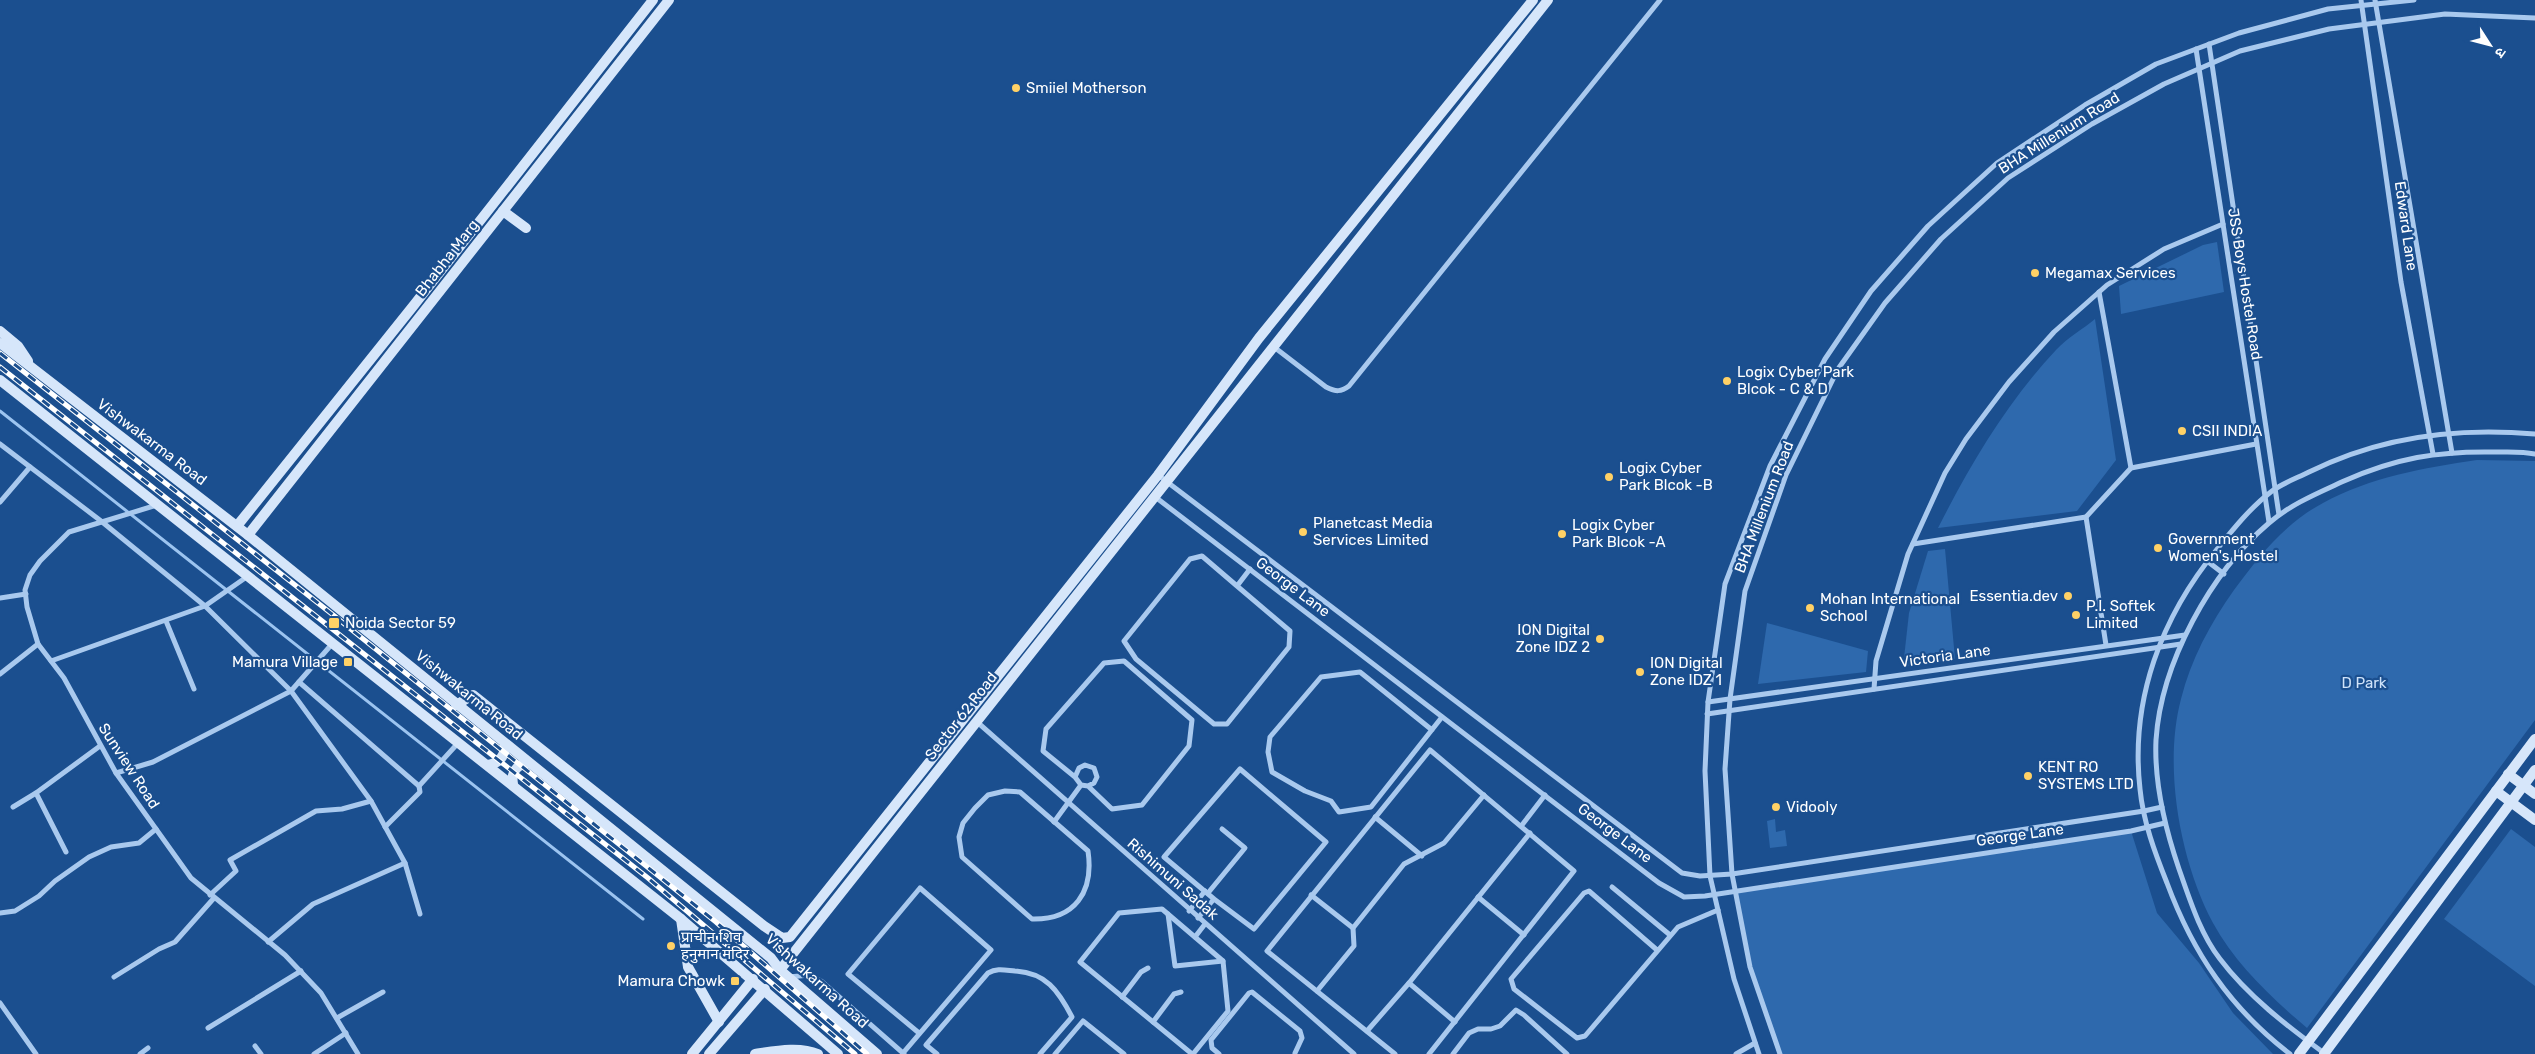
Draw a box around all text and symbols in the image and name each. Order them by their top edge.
north arrow [2465,20,2515,70]
text: उ [2490,44,2509,61]
place label: Smiiel Motherson [1026,79,1147,97]
marker: Smiiel Motherson [1010,82,1022,94]
street label: BHA Millenium Road [1995,88,2123,178]
street label: Edward Lane [2391,180,2421,272]
street label: JSS Boys Hostel Road [2224,207,2266,361]
street label: Bhabha Marg [412,216,482,300]
place label: Megamax Services [2045,264,2176,282]
marker: Megamax Services [2029,267,2041,279]
place label: Logix Cyber Park Blcok - C & D [1737,363,1854,398]
marker: Logix Cyber Park Blcok - C & D [1721,375,1733,387]
street label: Vishwakarma Road [94,395,210,489]
place label: CSII INDIA [2192,422,2262,440]
marker: CSII INDIA [2176,425,2188,437]
street label: BHA Millenium Road [1731,439,1797,575]
place label: Logix Cyber Park Blcok -B [1619,459,1713,494]
marker: Logix Cyber Park Blcok -B [1603,471,1615,483]
place label: Planetcast Media Services Limited [1313,514,1433,549]
place label: Logix Cyber Park Blcok -A [1572,516,1666,551]
marker: Planetcast Media Services Limited [1297,526,1309,538]
marker: Logix Cyber Park Blcok -A [1556,528,1568,540]
place label: Government Women's Hostel [2168,530,2278,565]
marker: Government Women's Hostel [2152,542,2164,554]
street label: George Lane [1252,553,1334,621]
place label: Essentia.dev [1969,587,2058,605]
place label: Mohan International School [1820,590,1960,625]
marker: Essentia.dev [2062,590,2074,602]
place label: P.I. Softek Limited [2086,597,2156,632]
marker: Mohan International School [1804,602,1816,614]
marker: P.I. Softek Limited [2070,609,2082,621]
place label: Noida Sector 59 [345,614,456,632]
marker: Noida Sector 59 [327,616,341,630]
place label: ION Digital Zone IDZ 2 [1516,621,1590,656]
marker: ION Digital Zone IDZ 2 [1594,633,1606,645]
street label: Victoria Lane [1898,641,1992,671]
street label: Vishwakarma Road [412,646,526,744]
place label: Mamura Village [232,653,338,671]
place label: ION Digital Zone IDZ 1 [1650,654,1723,689]
marker: Mamura Village [342,656,354,668]
marker: ION Digital Zone IDZ 1 [1634,666,1646,678]
street label: Sector 62 Road [921,668,1001,764]
park label: D Park [2341,674,2387,692]
street label: Sunview Road [95,720,163,812]
place label: KENT RO SYSTEMS LTD [2038,758,2134,793]
marker: KENT RO SYSTEMS LTD [2022,770,2034,782]
place label: Vidooly [1786,798,1837,816]
street label: George Lane [1574,799,1656,867]
marker: Vidooly [1770,801,1782,813]
street label: George Lane [1975,820,2065,850]
street label: Rishimuni Sadak [1124,834,1223,924]
place label: प्राचीन शिव हनुमान मंदिर [681,928,750,964]
street label: Vishwakarma Road [762,930,872,1032]
marker: प्राचीन शिव हनुमान मंदिर [665,940,677,952]
place label: Mamura Chowk [618,972,725,990]
marker: Mamura Chowk [729,975,741,987]

